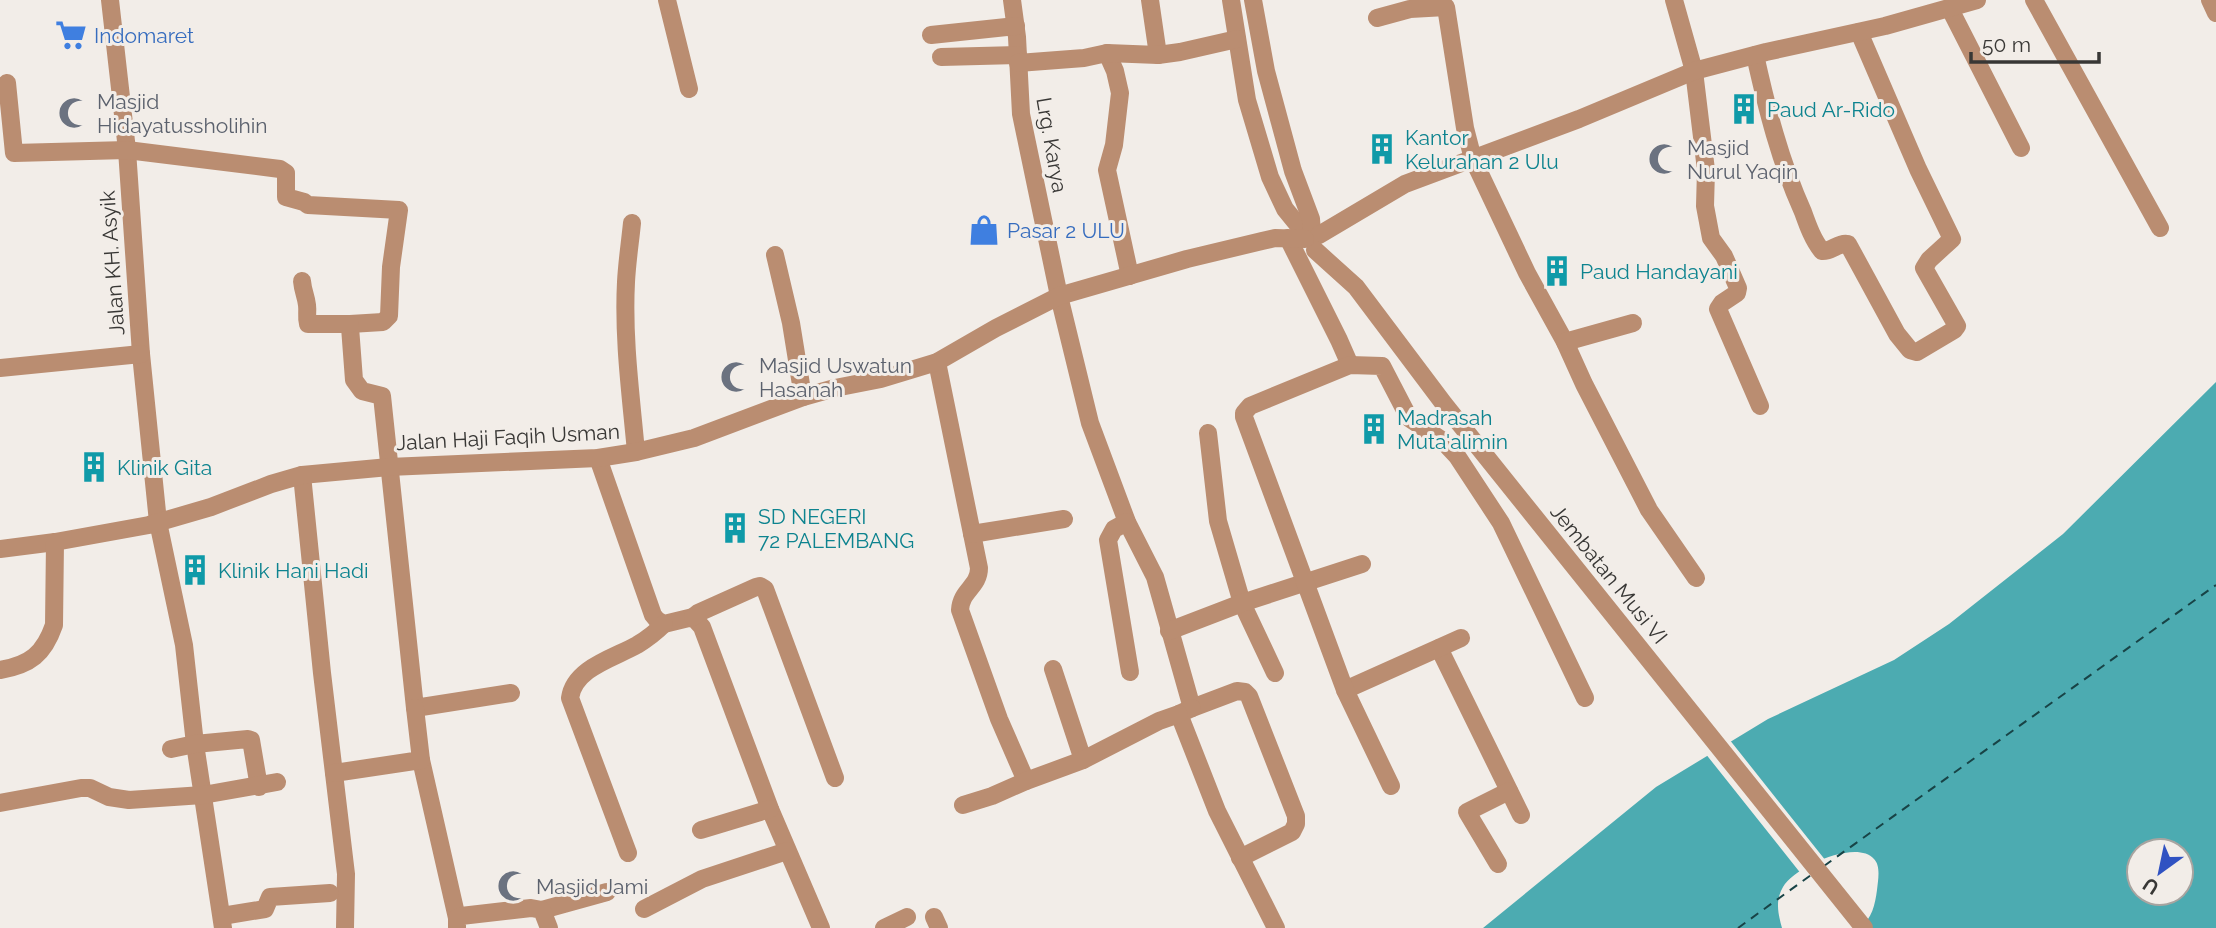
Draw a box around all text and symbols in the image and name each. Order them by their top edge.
supermarket icon: Indomaret [54,18,88,52]
scale bar [1971,21,2099,65]
place label: Indomaret [94,23,194,48]
text: 50 m [1982,32,2031,57]
place label: Masjid Hidayatussholihin [97,89,268,138]
building icon: Paud Ar-Rido [1727,92,1761,126]
street label: Lrg. Karya [1031,95,1073,195]
mosque icon: Masjid Hidayatussholihin [57,96,91,130]
place label: Paud Ar-Rido [1767,97,1895,122]
place label: Kantor Kelurahan 2 Ulu [1405,125,1559,174]
building icon: Kantor Kelurahan 2 Ulu [1365,132,1399,166]
place label: Masjid Nurul Yaqin [1687,135,1798,184]
mosque icon: Masjid Nurul Yaqin [1647,142,1681,176]
street label: Jalan KH. Asyik [94,190,130,336]
shop icon: Pasar 2 ULU [967,213,1001,247]
place label: Pasar 2 ULU [1007,218,1125,243]
building icon: Paud Handayani [1540,254,1574,288]
place label: Paud Handayani [1580,259,1738,284]
place label: Masjid Uswatun Hasanah [759,353,912,402]
mosque icon: Masjid Uswatun Hasanah [719,360,753,394]
place label: Madrasah Muta'alimin [1397,405,1508,454]
building icon: Madrasah Muta'alimin [1357,412,1391,446]
street label: Jalan Haji Faqih Usman [396,419,620,455]
building icon: Klinik Gita [77,450,111,484]
place label: Klinik Gita [117,455,212,480]
street label: Jembatan Musi VI [1545,499,1673,649]
place label: SD NEGERI 72 PALEMBANG [758,504,914,553]
building icon: SD NEGERI 72 PALEMBANG [718,511,752,545]
building icon: Klinik Hani Hadi [178,553,212,587]
place label: Klinik Hani Hadi [218,558,369,583]
north arrow [2125,837,2195,907]
mosque icon: Masjid Jami [496,869,530,903]
text: U [2139,873,2163,899]
place label: Masjid Jami [536,874,648,899]

